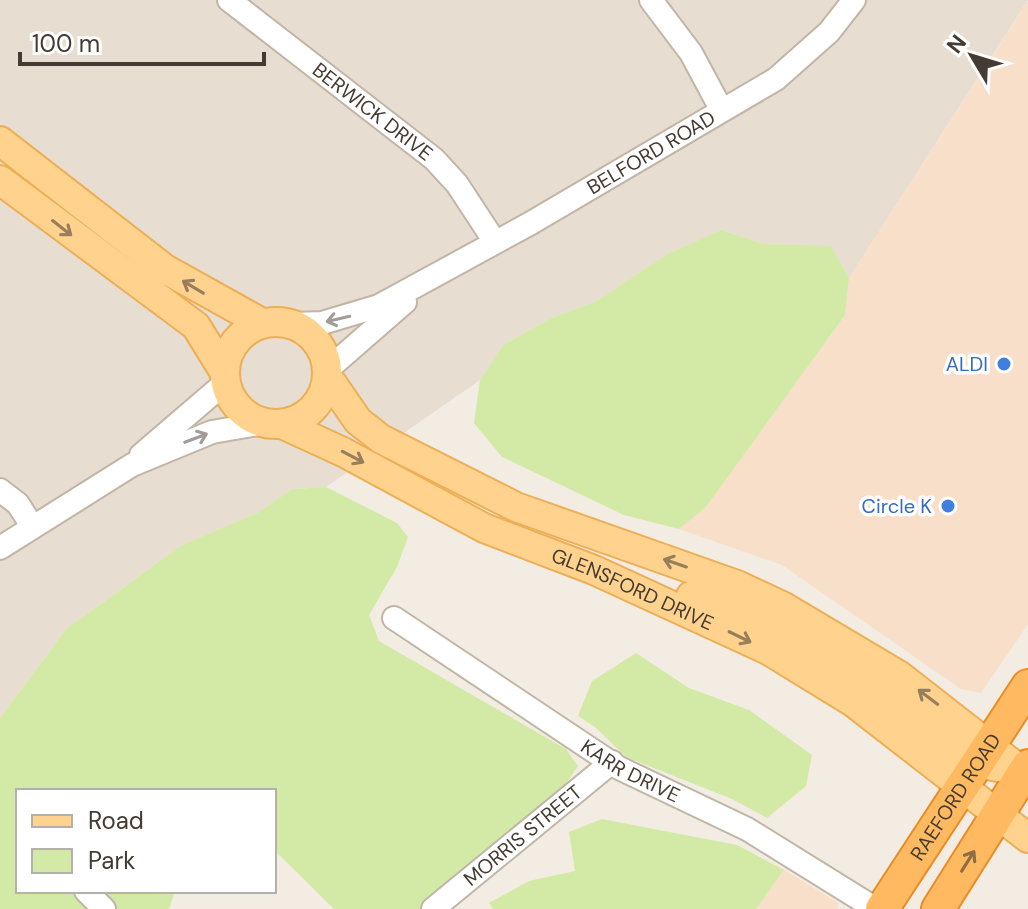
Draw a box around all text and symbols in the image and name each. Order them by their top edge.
scale bar [20,16,264,66]
north arrow [932,16,1012,96]
text: 100 m [32,28,100,59]
text: N [940,29,973,59]
street label: BERWICK DRIVE [307,57,438,166]
street label: BELFORD ROAD [582,105,720,200]
one-way arrow [51,219,72,236]
one-way arrow [182,278,205,294]
one-way arrow [326,312,351,327]
place label: ALDI [946,351,988,377]
marker: ALDI [995,355,1013,373]
one-way arrow [183,430,208,444]
one-way arrow [340,450,364,466]
place label: Circle K [862,493,932,519]
marker: Circle K [939,497,957,515]
street label: GLENSFORD DRIVE [548,542,718,636]
one-way arrow [663,555,688,570]
one-way arrow [728,630,752,645]
one-way arrow [918,689,939,706]
street label: RAEFORD ROAD [904,728,1007,866]
street label: KARR DRIVE [576,733,684,808]
street label: MORRIS STREET [458,779,587,892]
legend [16,789,276,893]
text: Road [88,805,144,836]
text: Park [88,845,135,876]
one-way arrow [960,850,976,873]

